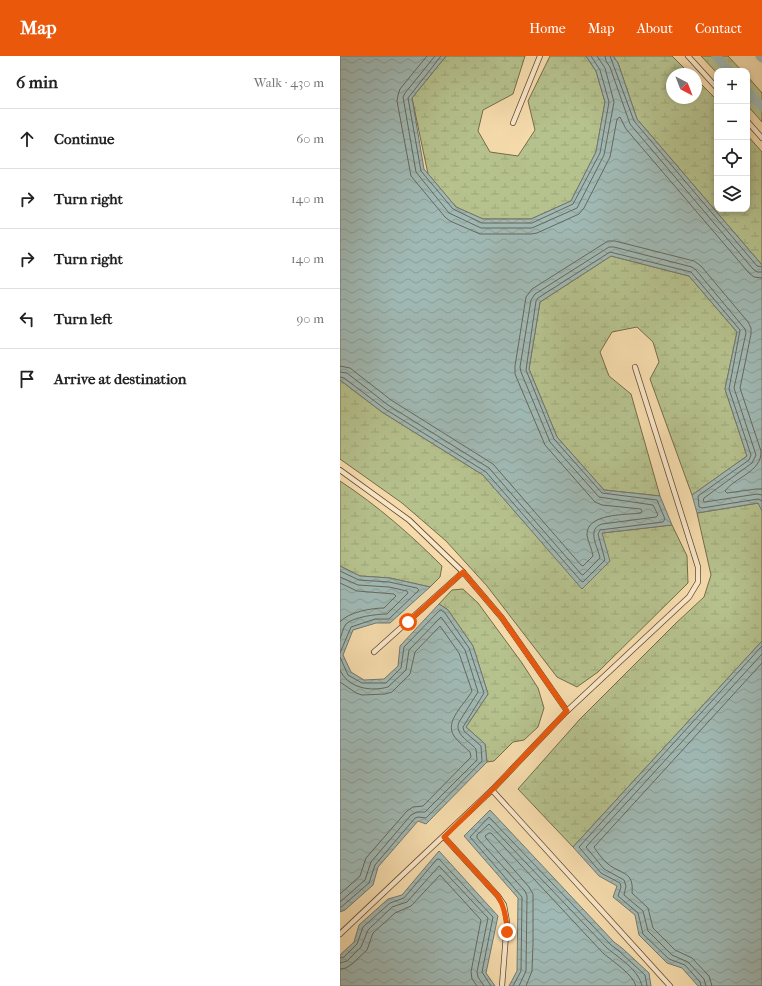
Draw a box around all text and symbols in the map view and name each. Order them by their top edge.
text: Map [20,17,56,39]
text: Home [529,20,566,37]
text: Map [588,20,615,37]
text: About [637,20,673,37]
text: Contact [695,20,742,37]
north arrow [666,68,702,104]
map controls [714,68,750,212]
button: + [714,68,750,104]
text: 6 min [16,72,58,92]
text: Walk · 430 m [254,75,324,90]
button: − [714,104,750,140]
icon: ahead [16,128,38,150]
text: Continue [54,130,114,148]
text: 60 m [296,131,324,146]
button: locate [714,140,750,176]
button: layers [714,176,750,212]
icon: right [16,188,38,210]
text: Turn right [54,190,123,208]
text: 140 m [291,191,324,206]
icon: right [16,248,38,270]
text: Turn right [54,250,123,268]
text: 140 m [291,251,324,266]
icon: left [16,308,38,330]
text: Turn left [54,310,112,328]
text: 90 m [296,311,324,326]
icon: arrive [16,368,38,390]
text: Arrive at destination [54,370,186,388]
route start [399,613,417,631]
route end [498,923,516,941]

